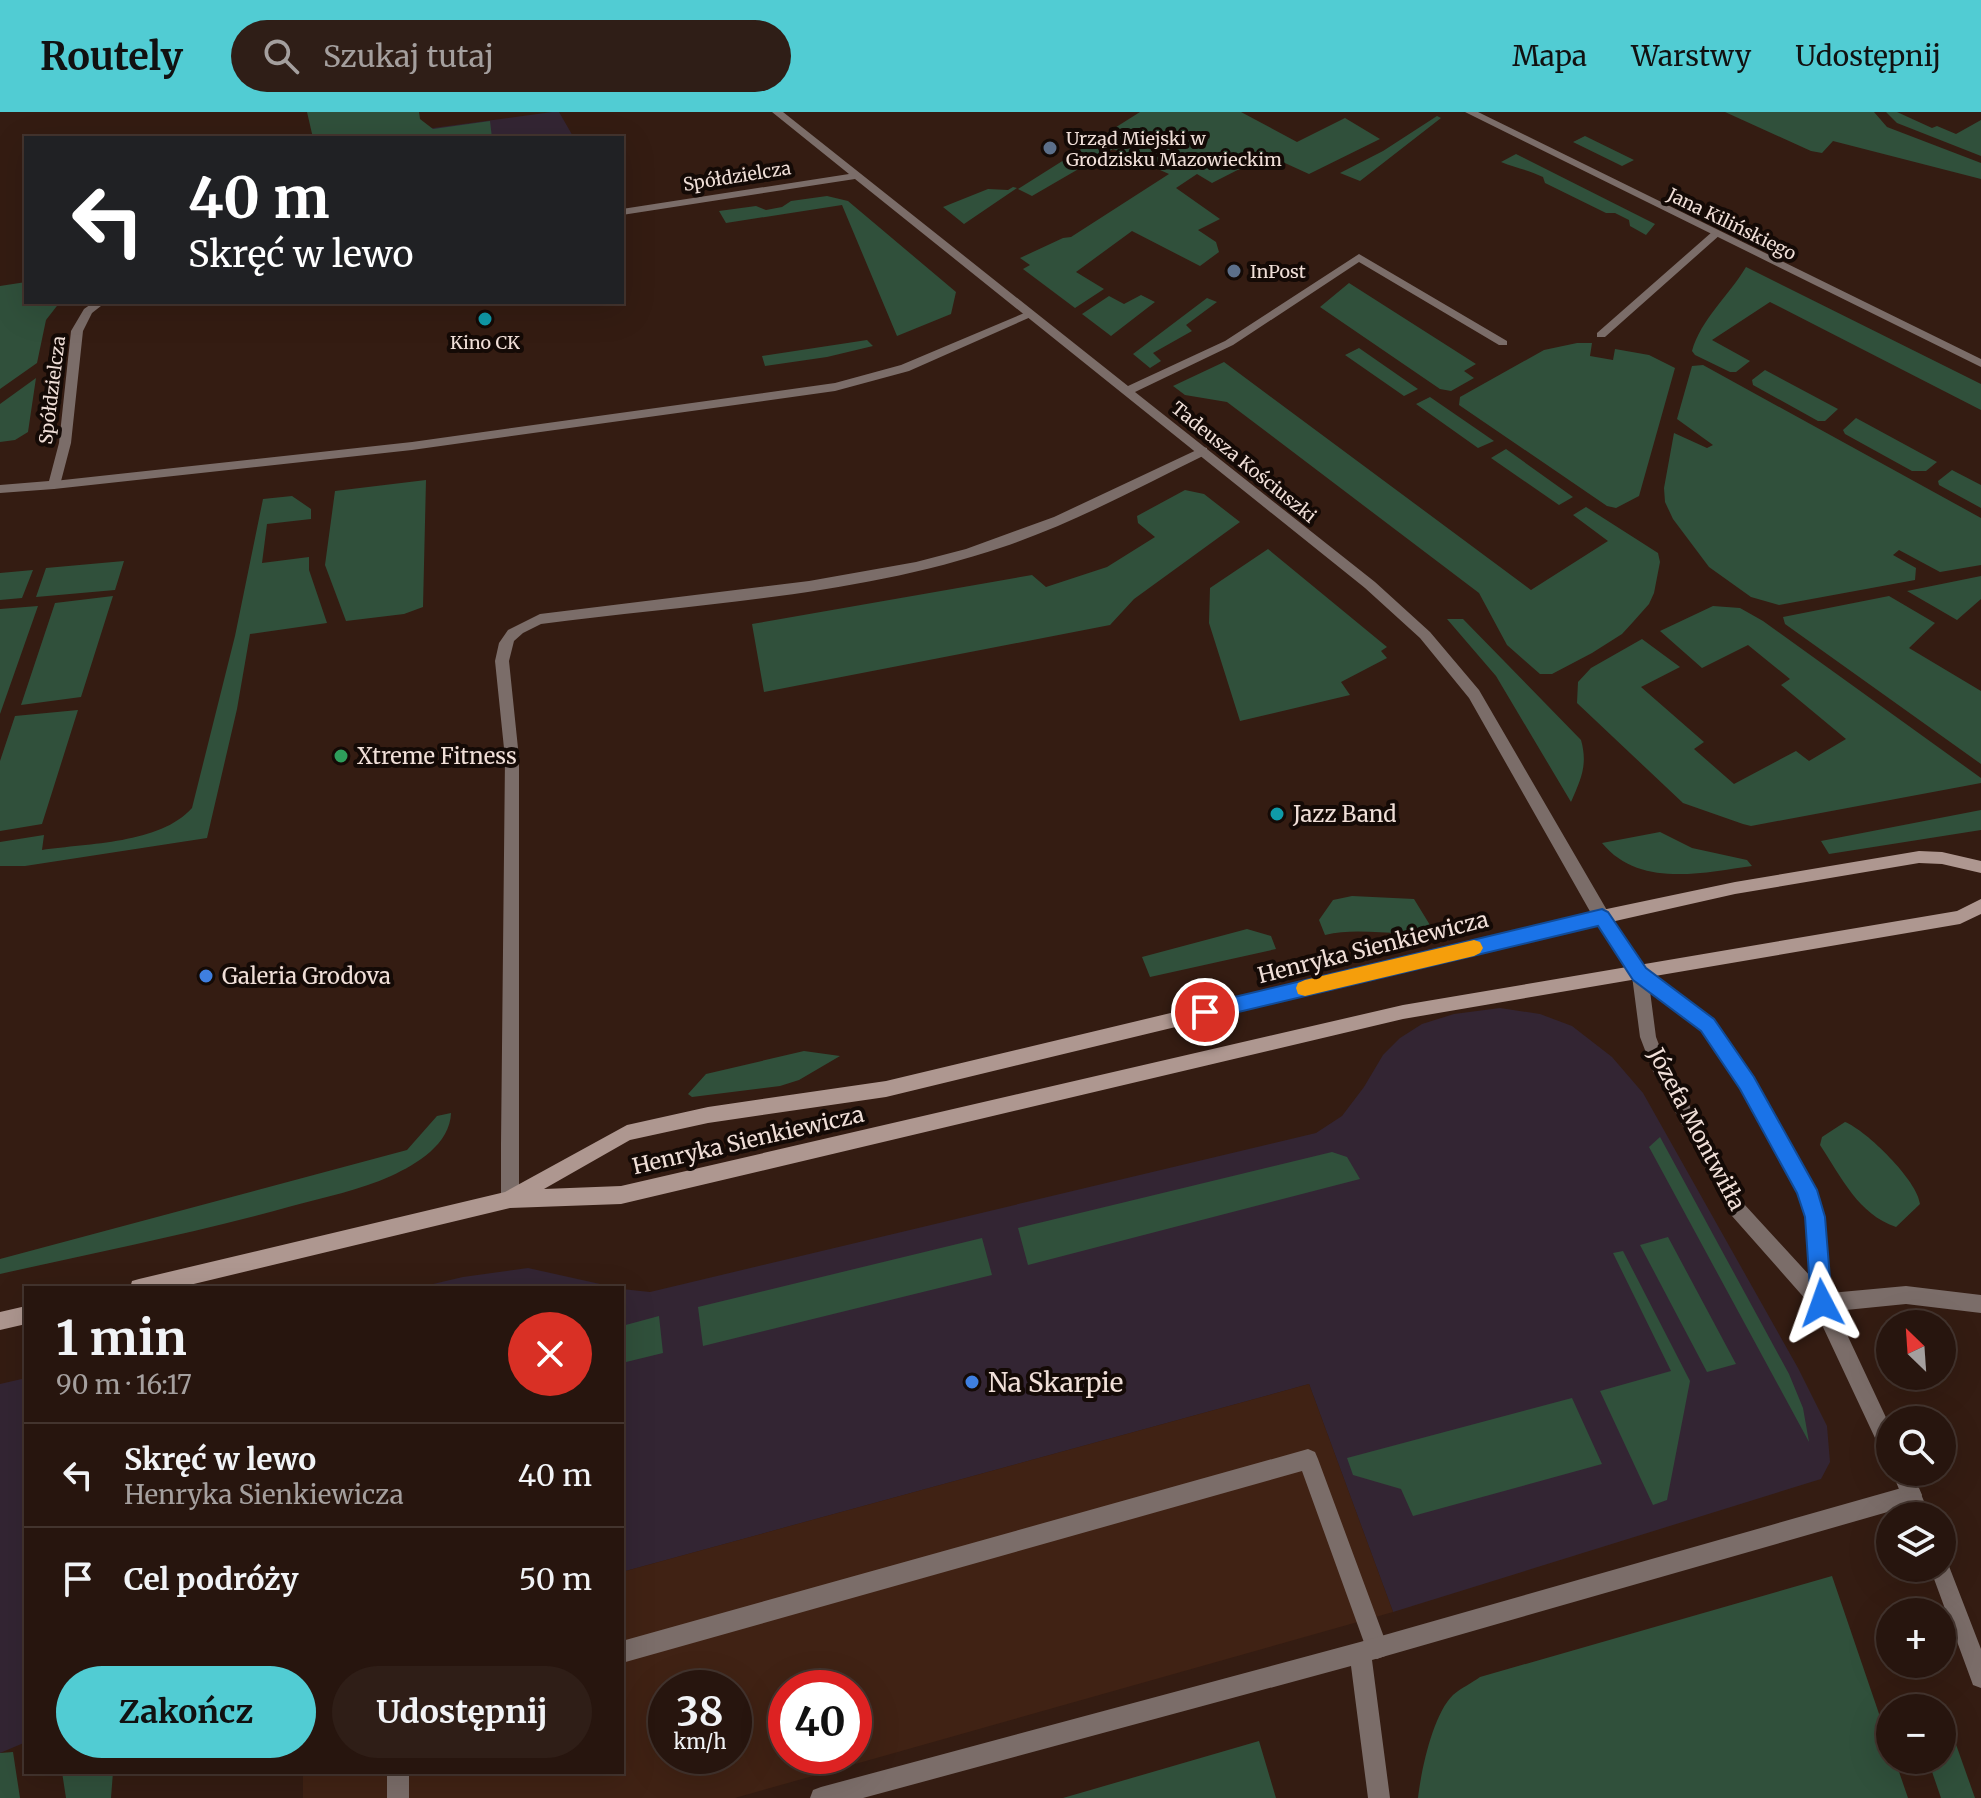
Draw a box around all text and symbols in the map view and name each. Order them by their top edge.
search box [231,20,791,92]
text: Routely [40,33,183,80]
icon: search [259,34,303,78]
text: Szukaj tutaj [323,37,494,75]
text: Mapa [1512,38,1587,74]
text: Warstwy [1631,38,1751,74]
text: Udostępnij [1795,38,1941,74]
place label: Urząd Miejski w Grodzisku Mazowieckim [1066,127,1282,171]
marker: Urząd Miejski w Grodzisku Mazowieckim [1041,139,1059,157]
street label: Spółdzielcza [681,156,793,196]
text: 40 m [188,163,330,233]
icon: left [56,168,160,272]
street label: Jana Kilińskiego [1663,182,1800,265]
text: Skręć w lewo [188,232,413,277]
place label: InPost [1250,260,1306,283]
marker: InPost [1225,262,1243,280]
marker: Kino CK [476,310,494,328]
place label: Kino CK [450,331,520,354]
street label: Spółdzielcza [34,334,70,446]
street label: Tadeusza Kościuszki [1167,396,1321,528]
place label: Xtreme Fitness [357,742,517,770]
marker: Xtreme Fitness [332,747,350,765]
place label: Jazz Band [1292,800,1397,828]
marker: Jazz Band [1268,805,1286,823]
street label: Henryka Sienkiewicza [1255,905,1491,989]
place label: Galeria Grodova [222,962,391,990]
marker: Galeria Grodova [197,967,215,985]
pin [1171,978,1239,1046]
icon: arrive [1183,990,1227,1034]
street label: Józefa Montwiłła [1642,1042,1752,1215]
street label: Henryka Sienkiewicza [630,1100,867,1180]
position arrow [1780,1261,1864,1345]
text: 1 min [56,1308,187,1368]
north arrow [1876,1310,1956,1390]
map controls [1876,1310,1956,1774]
button: close [508,1312,592,1396]
place label: Na Skarpie [988,1366,1123,1399]
text: 90 m · 16:17 [56,1368,192,1401]
marker: Na Skarpie [963,1373,981,1391]
button: search [1876,1406,1956,1486]
text: Skręć w lewo [124,1440,316,1478]
icon: left [56,1453,100,1497]
text: 40 m [518,1456,592,1494]
text: Henryka Sienkiewicza [124,1478,404,1511]
button: layers [1876,1502,1956,1582]
icon: arrive [56,1557,100,1601]
text: Cel podróży [124,1560,299,1598]
text: 50 m [519,1560,592,1598]
button: + [1876,1598,1956,1678]
button: Zakończ [56,1666,316,1758]
button: Udostępnij [332,1666,592,1758]
speed limit sign: 40 [768,1670,872,1774]
text: 38 [676,1687,724,1737]
button: − [1876,1694,1956,1774]
text: km/h [674,1729,726,1754]

